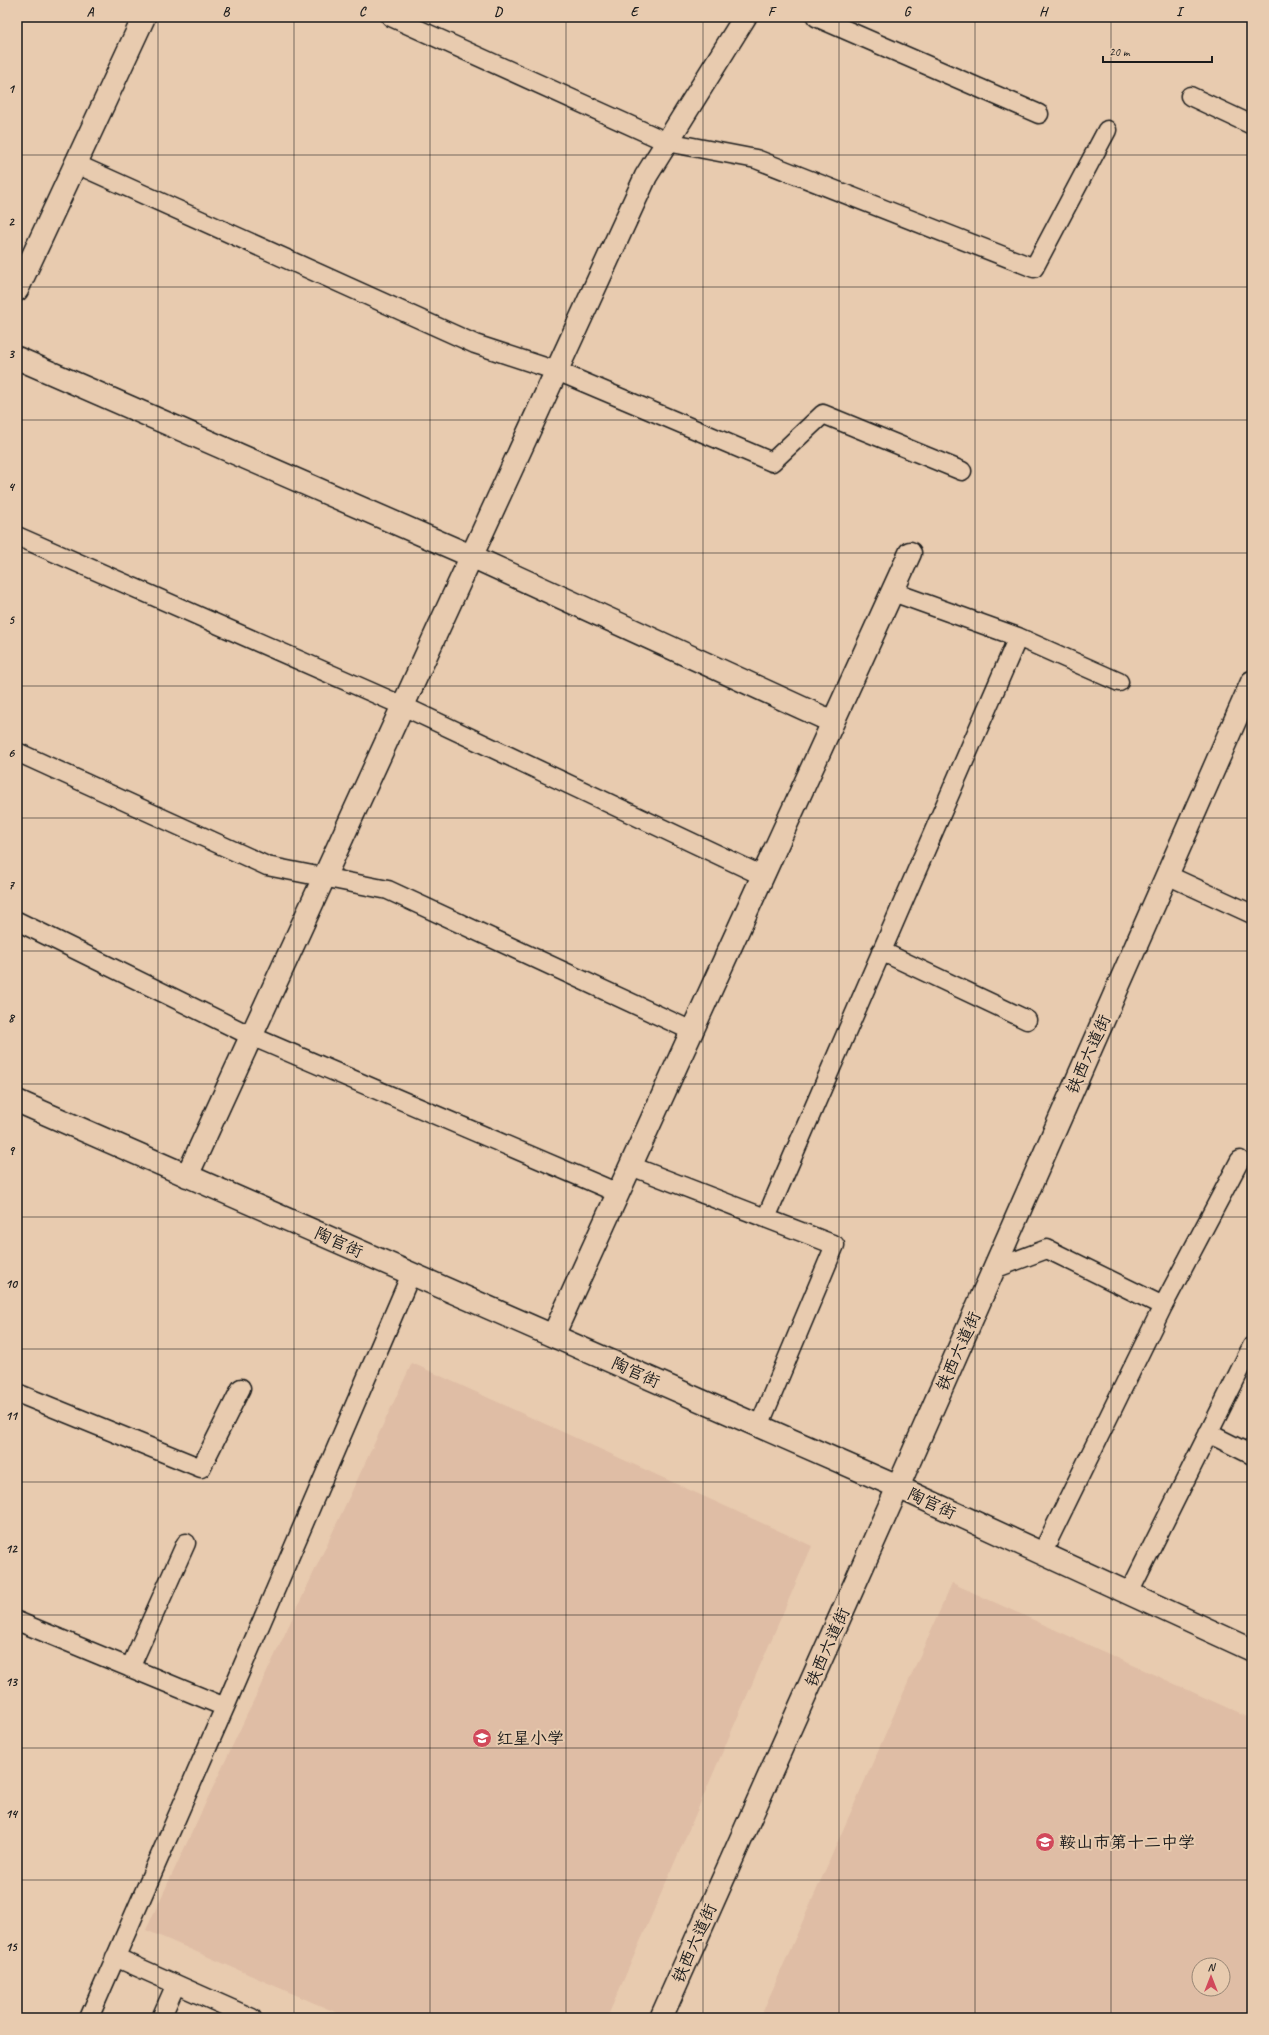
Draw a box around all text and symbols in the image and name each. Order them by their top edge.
text: A [87,4,95,20]
text: B [223,4,231,20]
text: C [359,4,367,20]
text: D [494,4,503,20]
text: E [631,4,640,20]
text: F [768,4,777,20]
text: G [904,4,912,20]
text: H [1039,4,1049,20]
text: I [1176,4,1185,20]
scale bar [1103,38,1212,64]
text: 20 m [1109,44,1131,60]
text: 1 [8,81,16,97]
text: 2 [8,214,15,230]
text: 3 [8,346,15,362]
text: 4 [8,479,16,495]
text: 5 [8,612,15,628]
text: 6 [8,745,15,761]
text: 7 [8,877,15,893]
text: 8 [8,1010,16,1026]
street label: 铁西六道街 [1062,1011,1115,1097]
text: 9 [8,1143,15,1159]
street label: 陶官街 [311,1222,366,1262]
text: 10 [5,1276,18,1292]
street label: 铁西六道街 [932,1308,985,1394]
street label: 陶官街 [608,1352,663,1392]
text: 11 [5,1408,19,1424]
street label: 陶官街 [904,1483,959,1524]
text: 12 [5,1541,18,1557]
street label: 铁西六道街 [801,1604,854,1690]
text: 13 [5,1674,18,1690]
school or university icon: 红星小学 [471,1727,493,1749]
place label: 红星小学 [496,1728,564,1749]
text: 14 [5,1806,19,1822]
school or university icon: 鞍山市第十二中学 [1034,1831,1056,1853]
place label: 鞍山市第十二中学 [1059,1832,1195,1853]
street label: 铁西六道街 [668,1900,721,1986]
text: 15 [5,1939,18,1955]
north arrow [1191,1957,1231,1997]
text: N [1208,1960,1217,1974]

